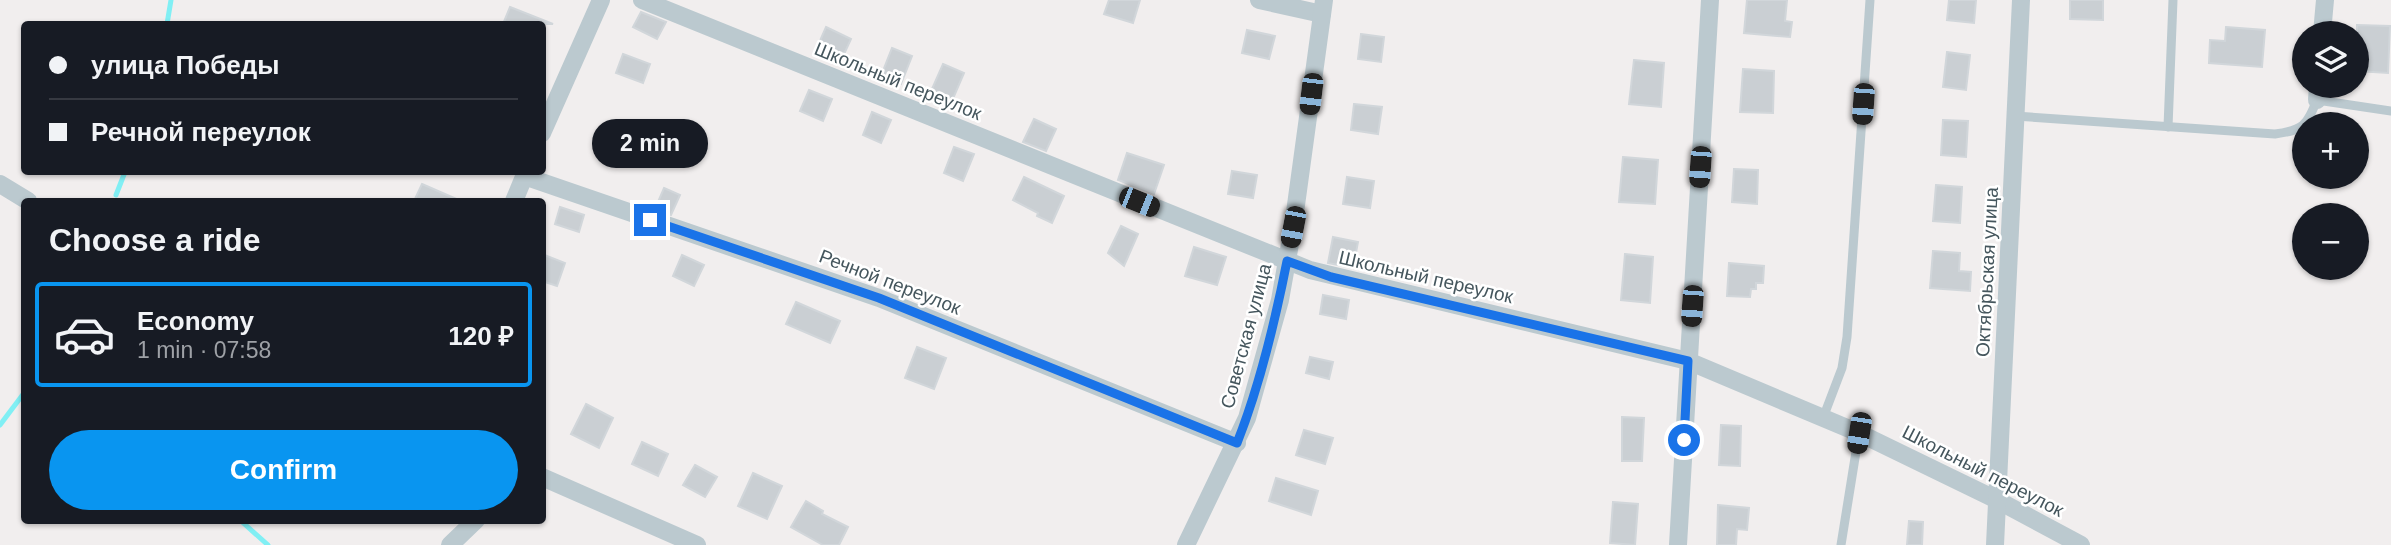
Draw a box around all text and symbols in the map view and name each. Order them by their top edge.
map controls [2292,21,2369,280]
button: layers [2292,21,2369,98]
street label: Школьный переулок [811,38,985,124]
text: улица Победы [91,50,279,80]
car [1299,72,1324,116]
car [1852,82,1875,126]
button: + [2292,112,2369,189]
text: Речной переулок [91,117,311,147]
callout: 2 min [592,118,708,168]
text: 2 min [620,130,680,156]
car [1689,145,1712,189]
car [1116,184,1163,220]
street label: Октябрьская улица [1972,186,2002,358]
button: − [2292,203,2369,280]
route end [634,204,666,236]
car [1279,204,1308,250]
text: Choose a ride [49,222,261,258]
street label: Речной переулок [816,245,964,319]
street label: Школьный переулок [1337,247,1516,307]
street label: Советская улица [1217,261,1276,411]
car [1681,284,1704,328]
icon: car [53,303,116,366]
text: Economy [137,306,254,336]
text: 120 ₽ [448,321,514,351]
text: 1 min · 07:58 [137,337,271,363]
car [1846,411,1873,455]
street label: Школьный переулок [1899,421,2068,521]
route start [1668,424,1700,456]
button: Confirm [49,430,518,510]

